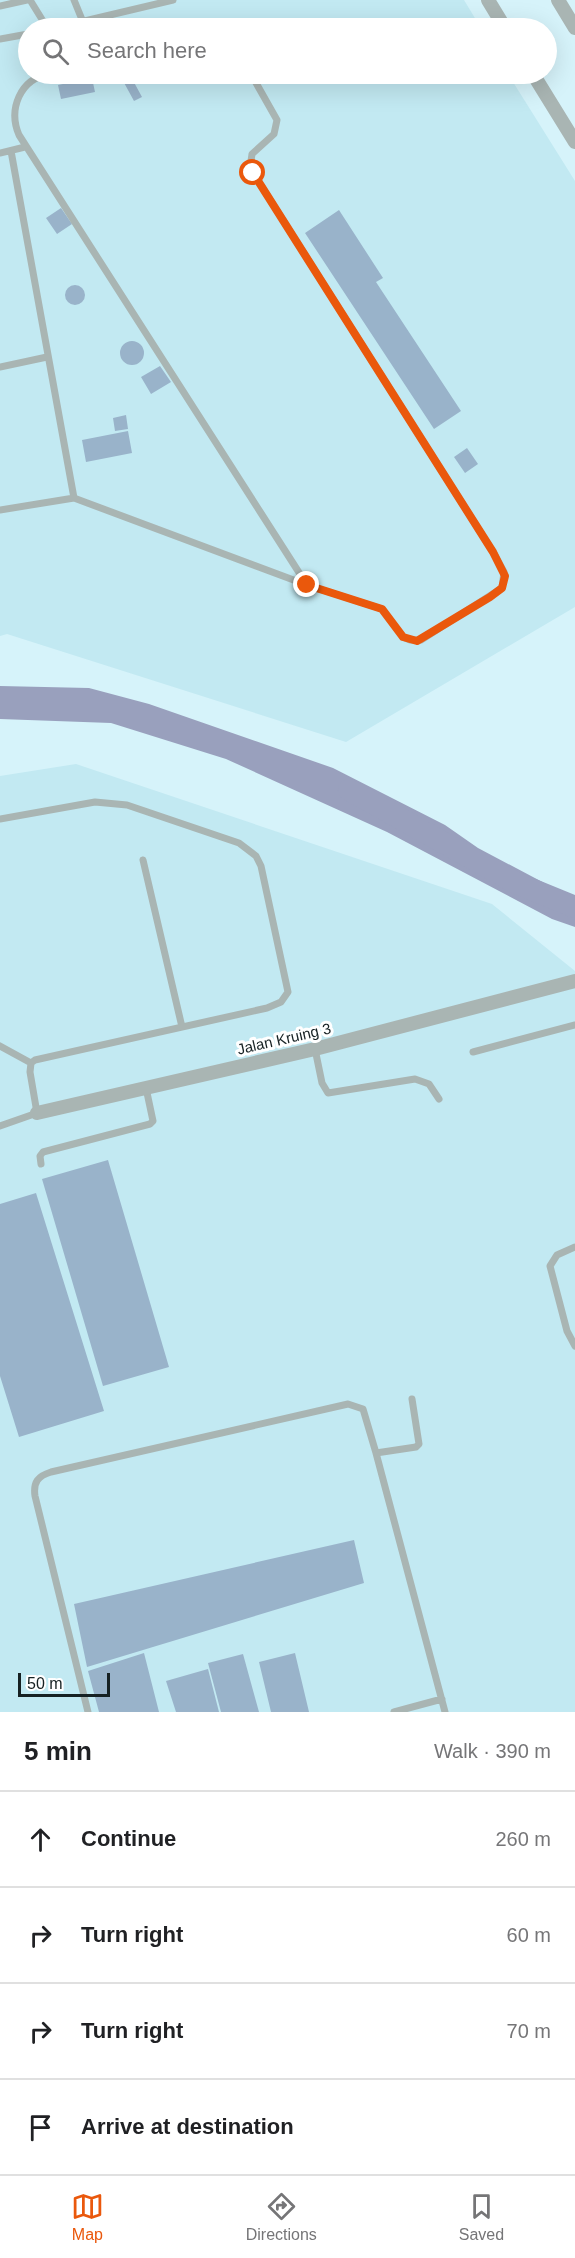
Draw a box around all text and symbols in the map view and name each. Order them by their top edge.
search box [18,18,557,84]
icon: search [39,35,72,68]
text: Search here [87,38,207,63]
route start [239,159,265,185]
route end [293,571,319,597]
street label: Jalan Kruing 3 [235,1019,333,1058]
scale bar [18,1670,110,1698]
text: 50 m [27,1675,63,1692]
text: 5 min [24,1736,92,1766]
text: Walk · 390 m [434,1740,551,1762]
icon: ahead [24,1823,57,1856]
text: Continue [81,1826,176,1851]
text: 260 m [495,1828,551,1850]
icon: right [24,1919,57,1952]
text: Turn right [81,1922,183,1947]
text: 60 m [507,1924,551,1946]
icon: right [24,2015,57,2048]
text: Turn right [81,2018,183,2043]
text: 70 m [507,2020,551,2042]
icon: arrive [24,2111,57,2144]
text: Arrive at destination [81,2114,294,2139]
tab: Map [71,2190,104,2244]
tab: Directions [246,2190,317,2244]
tab: Saved [459,2190,504,2244]

